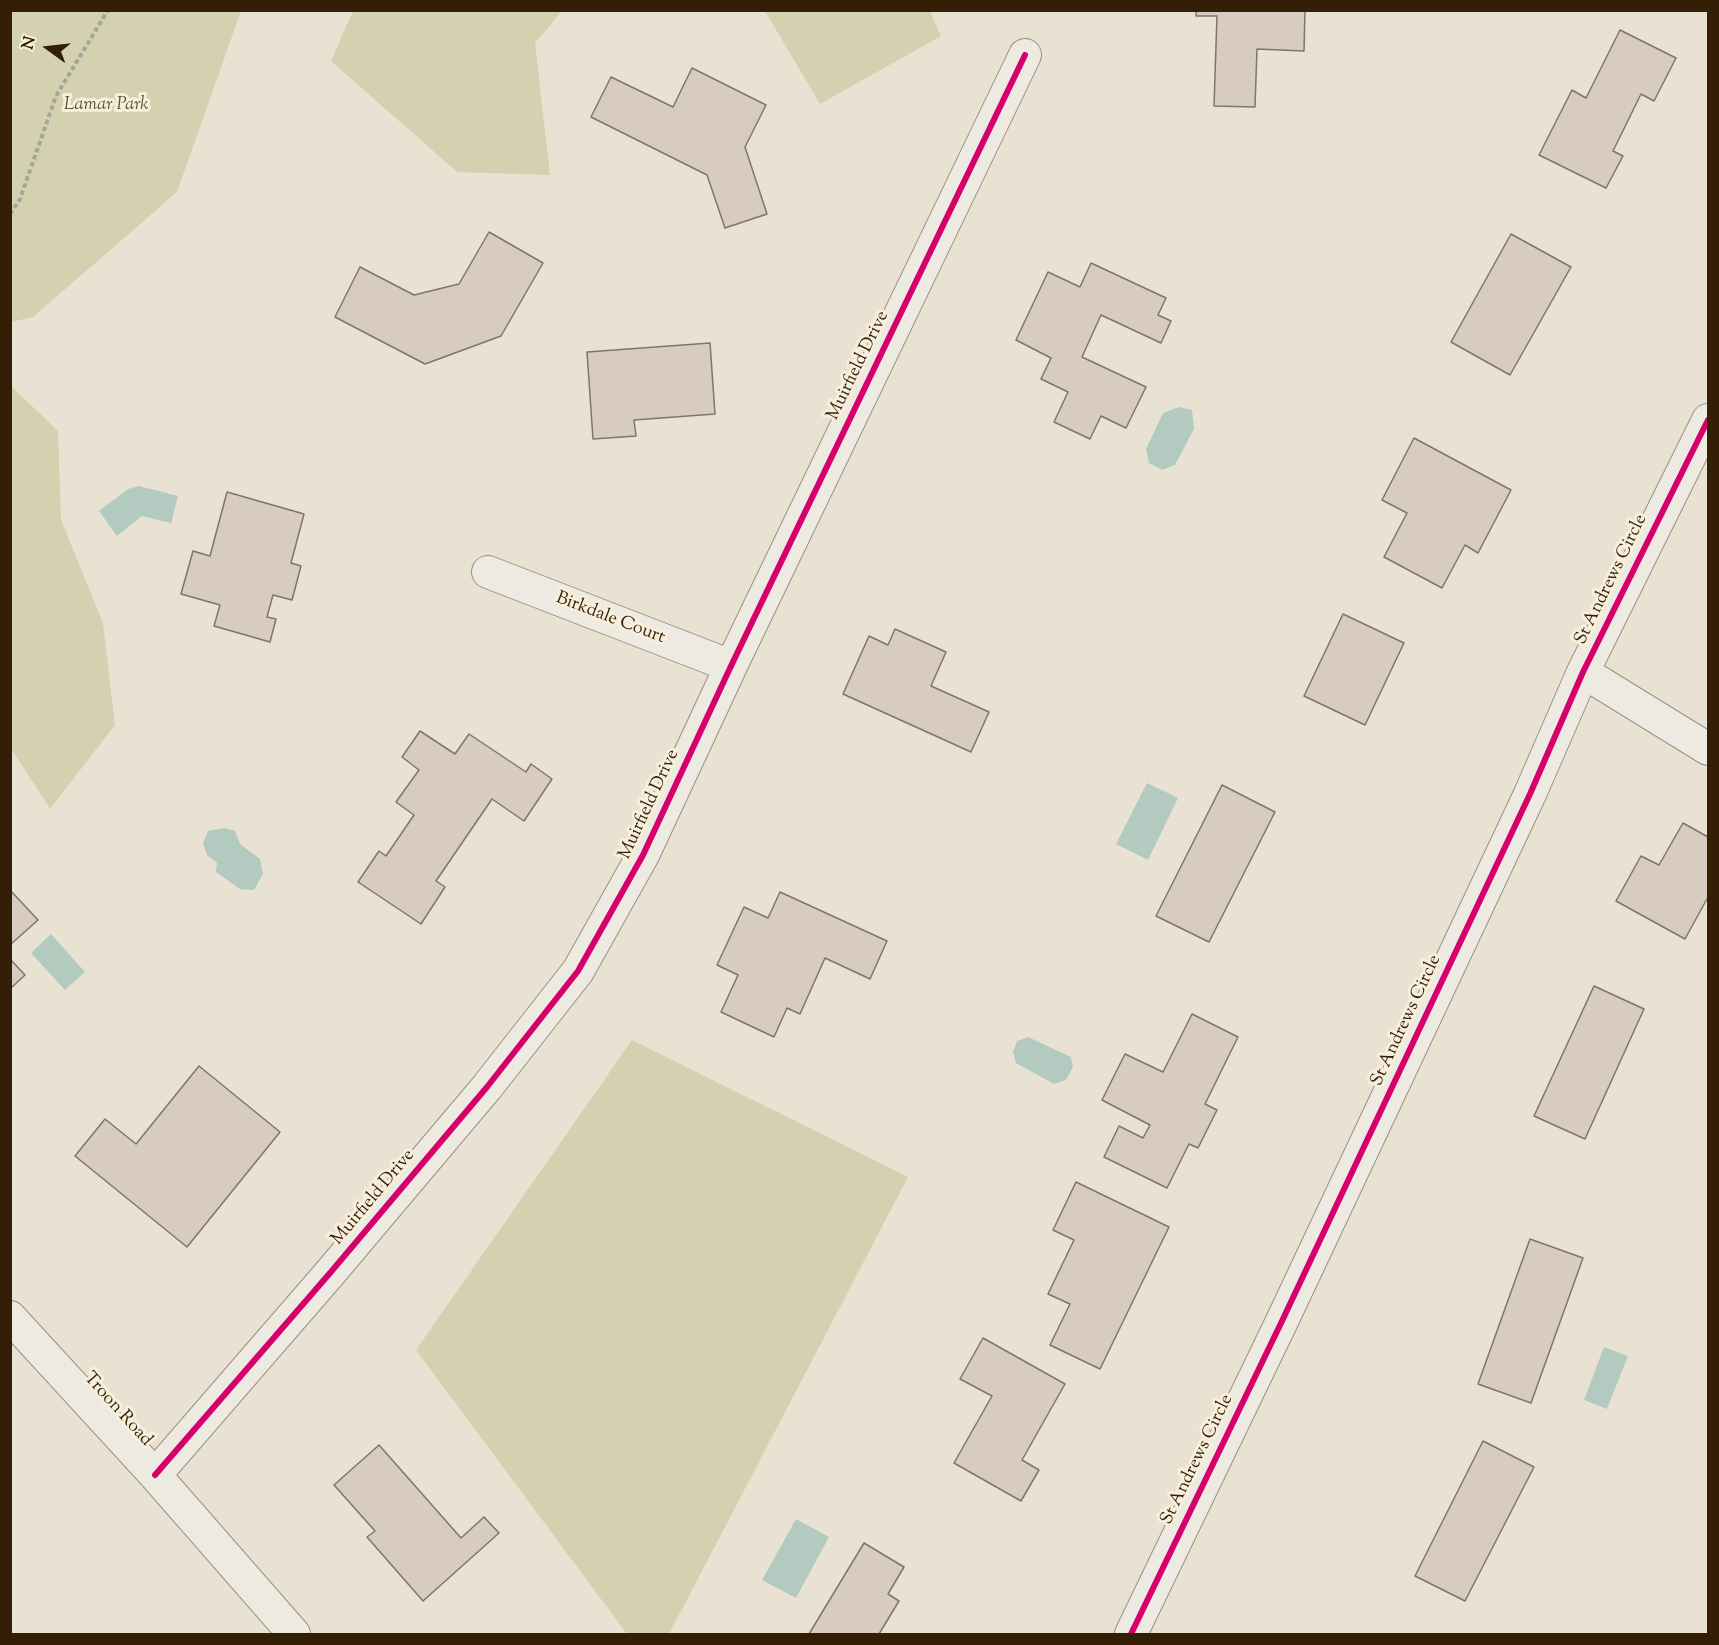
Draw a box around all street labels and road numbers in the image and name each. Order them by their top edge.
street label: Muirfield Drive [823,308,895,424]
street label: St Andrews Circle [1571,511,1653,649]
street label: Birkdale Court [552,588,668,650]
street label: Muirfield Drive [615,747,685,863]
street label: St Andrews Circle [1367,952,1447,1090]
street label: Muirfield Drive [328,1146,420,1250]
street label: Troon Road [78,1368,156,1452]
street label: St Andrews Circle [1157,1391,1239,1529]

